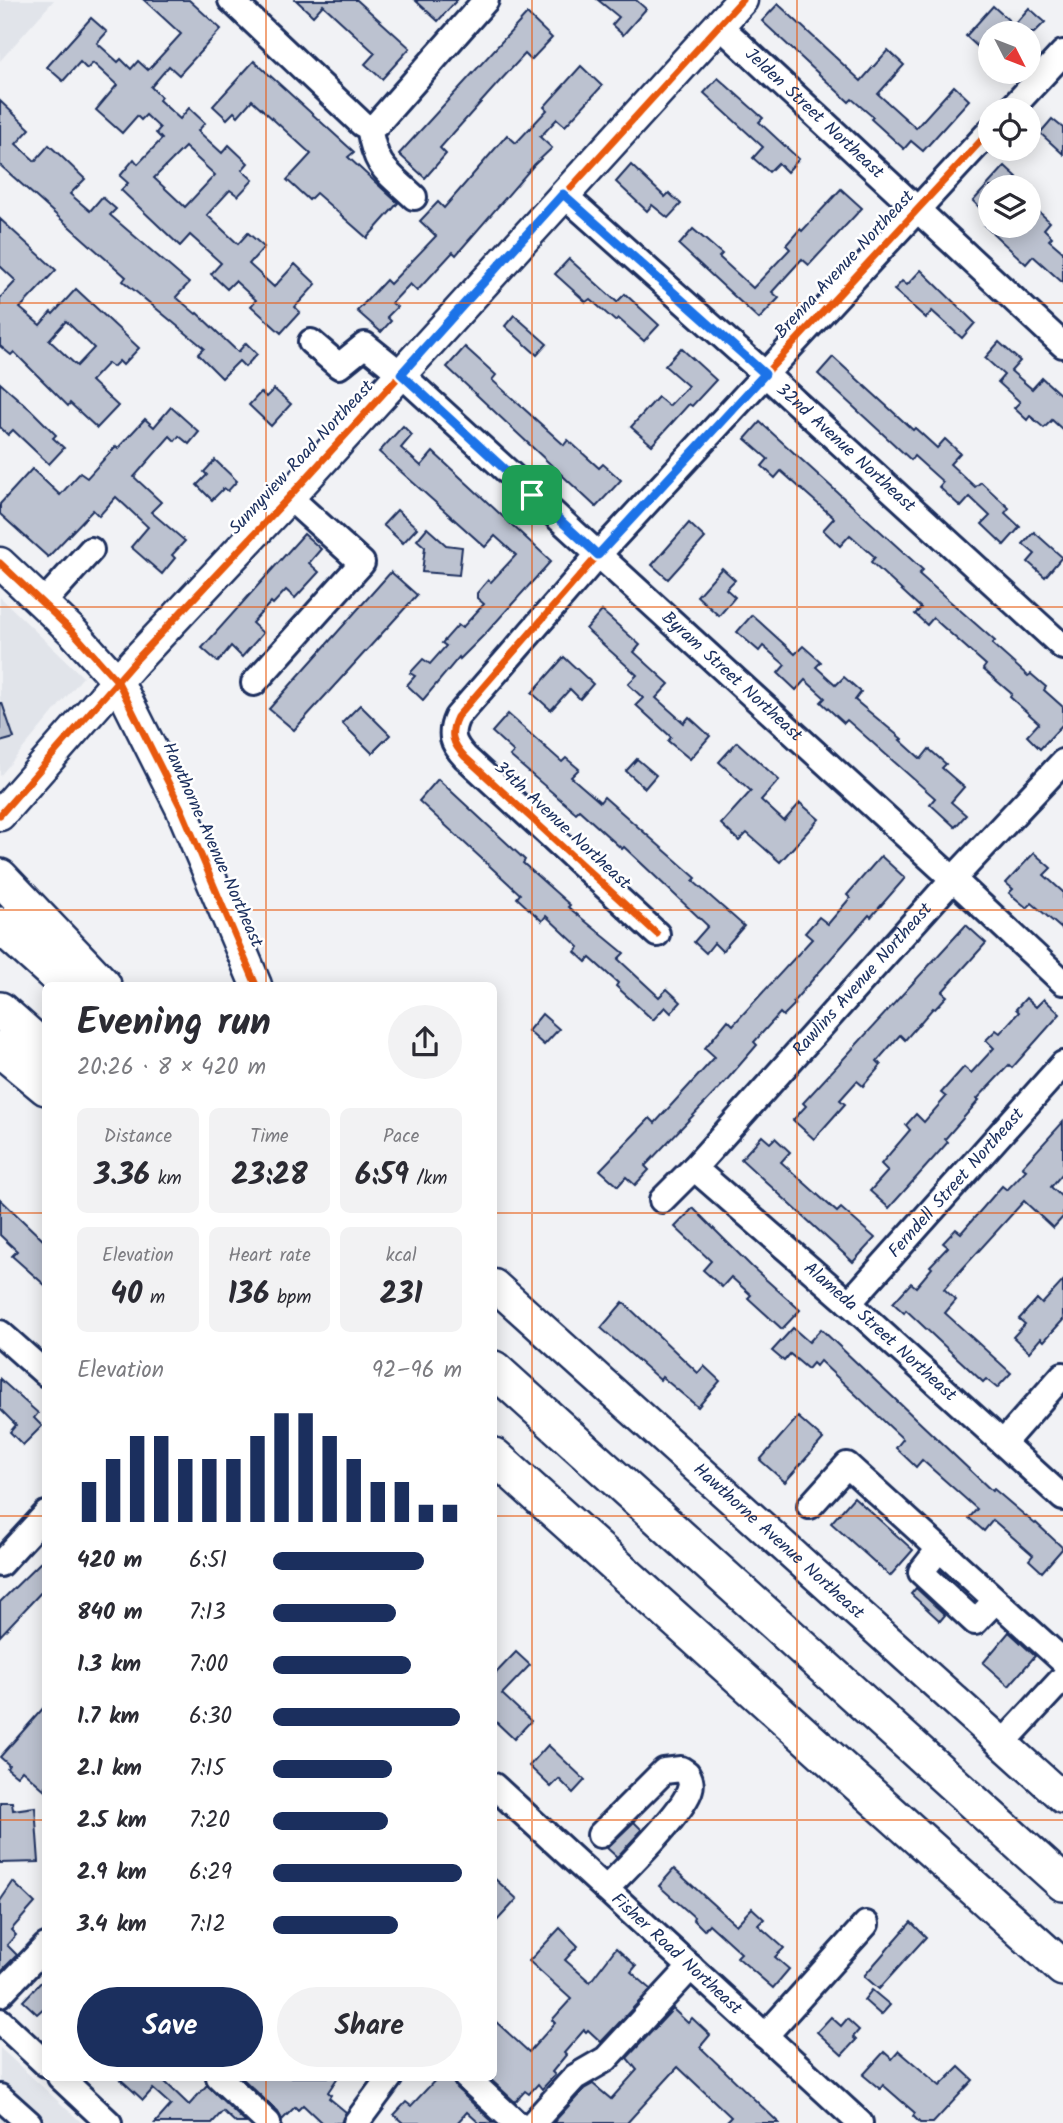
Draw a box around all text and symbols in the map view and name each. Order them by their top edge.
north arrow [978,21,1041,84]
map controls [978,21,1041,238]
street label: Jelden Street Northeast [738,41,891,187]
button: locate [978,98,1041,161]
button: layers [978,175,1041,238]
street label: Brenna Avenue Northeast [768,183,923,346]
street label: Sunnyview Road Northeast [222,373,382,542]
street label: 32nd Avenue Northeast [769,376,923,520]
pin [502,465,562,525]
icon: arrive [513,476,551,514]
street label: Byram Street Northeast [655,604,810,750]
street label: Hawthorne Avenue Northeast [153,737,271,953]
street label: 34th Avenue Northeast [487,755,638,898]
street label: Rawlins Avenue Northeast [786,895,940,1063]
text: Evening run [77,994,271,1054]
button: share [388,1005,462,1079]
text: 20:26 · 8 × 420 m [77,1050,266,1086]
street label: Ferndell Street Northeast [881,1101,1032,1265]
text: Distance [104,1122,172,1152]
text: Time [250,1122,289,1152]
text: Pace [383,1122,419,1152]
text: 3.36 [94,1152,150,1200]
text: 23:28 [231,1152,308,1200]
text: 6:59 [355,1152,409,1200]
text: km [150,1164,182,1194]
text: /km [409,1164,447,1194]
text: Elevation [102,1241,174,1271]
text: Heart rate [228,1241,311,1271]
text: kcal [386,1241,417,1271]
street label: Alameda Street Northeast [797,1255,964,1410]
text: 40 [111,1271,142,1319]
text: 136 [228,1271,269,1319]
text: 231 [380,1271,423,1319]
text: m [142,1283,165,1313]
text: bpm [269,1283,311,1313]
text: Elevation [77,1353,164,1389]
text: 92–96 m [372,1353,462,1389]
street label: Hawthorne Avenue Northeast [686,1456,872,1628]
text: 420 m [77,1543,142,1579]
text: 6:51 [189,1543,227,1579]
text: 840 m [77,1595,143,1631]
text: 7:13 [189,1595,226,1631]
text: 1.3 km [77,1647,141,1683]
text: 7:00 [189,1647,228,1683]
text: 1.7 km [77,1699,139,1735]
text: 6:30 [189,1699,232,1735]
text: 2.1 km [77,1751,142,1787]
text: 7:15 [189,1751,225,1787]
text: 2.5 km [77,1803,147,1839]
text: 7:20 [189,1803,230,1839]
text: 2.9 km [77,1855,147,1891]
text: 6:29 [189,1855,232,1891]
street label: Fisher Road Northeast [604,1886,749,2023]
text: 3.4 km [77,1907,147,1943]
text: 7:12 [189,1907,226,1943]
button: Save [77,1987,263,2067]
button: Share [277,1987,462,2067]

